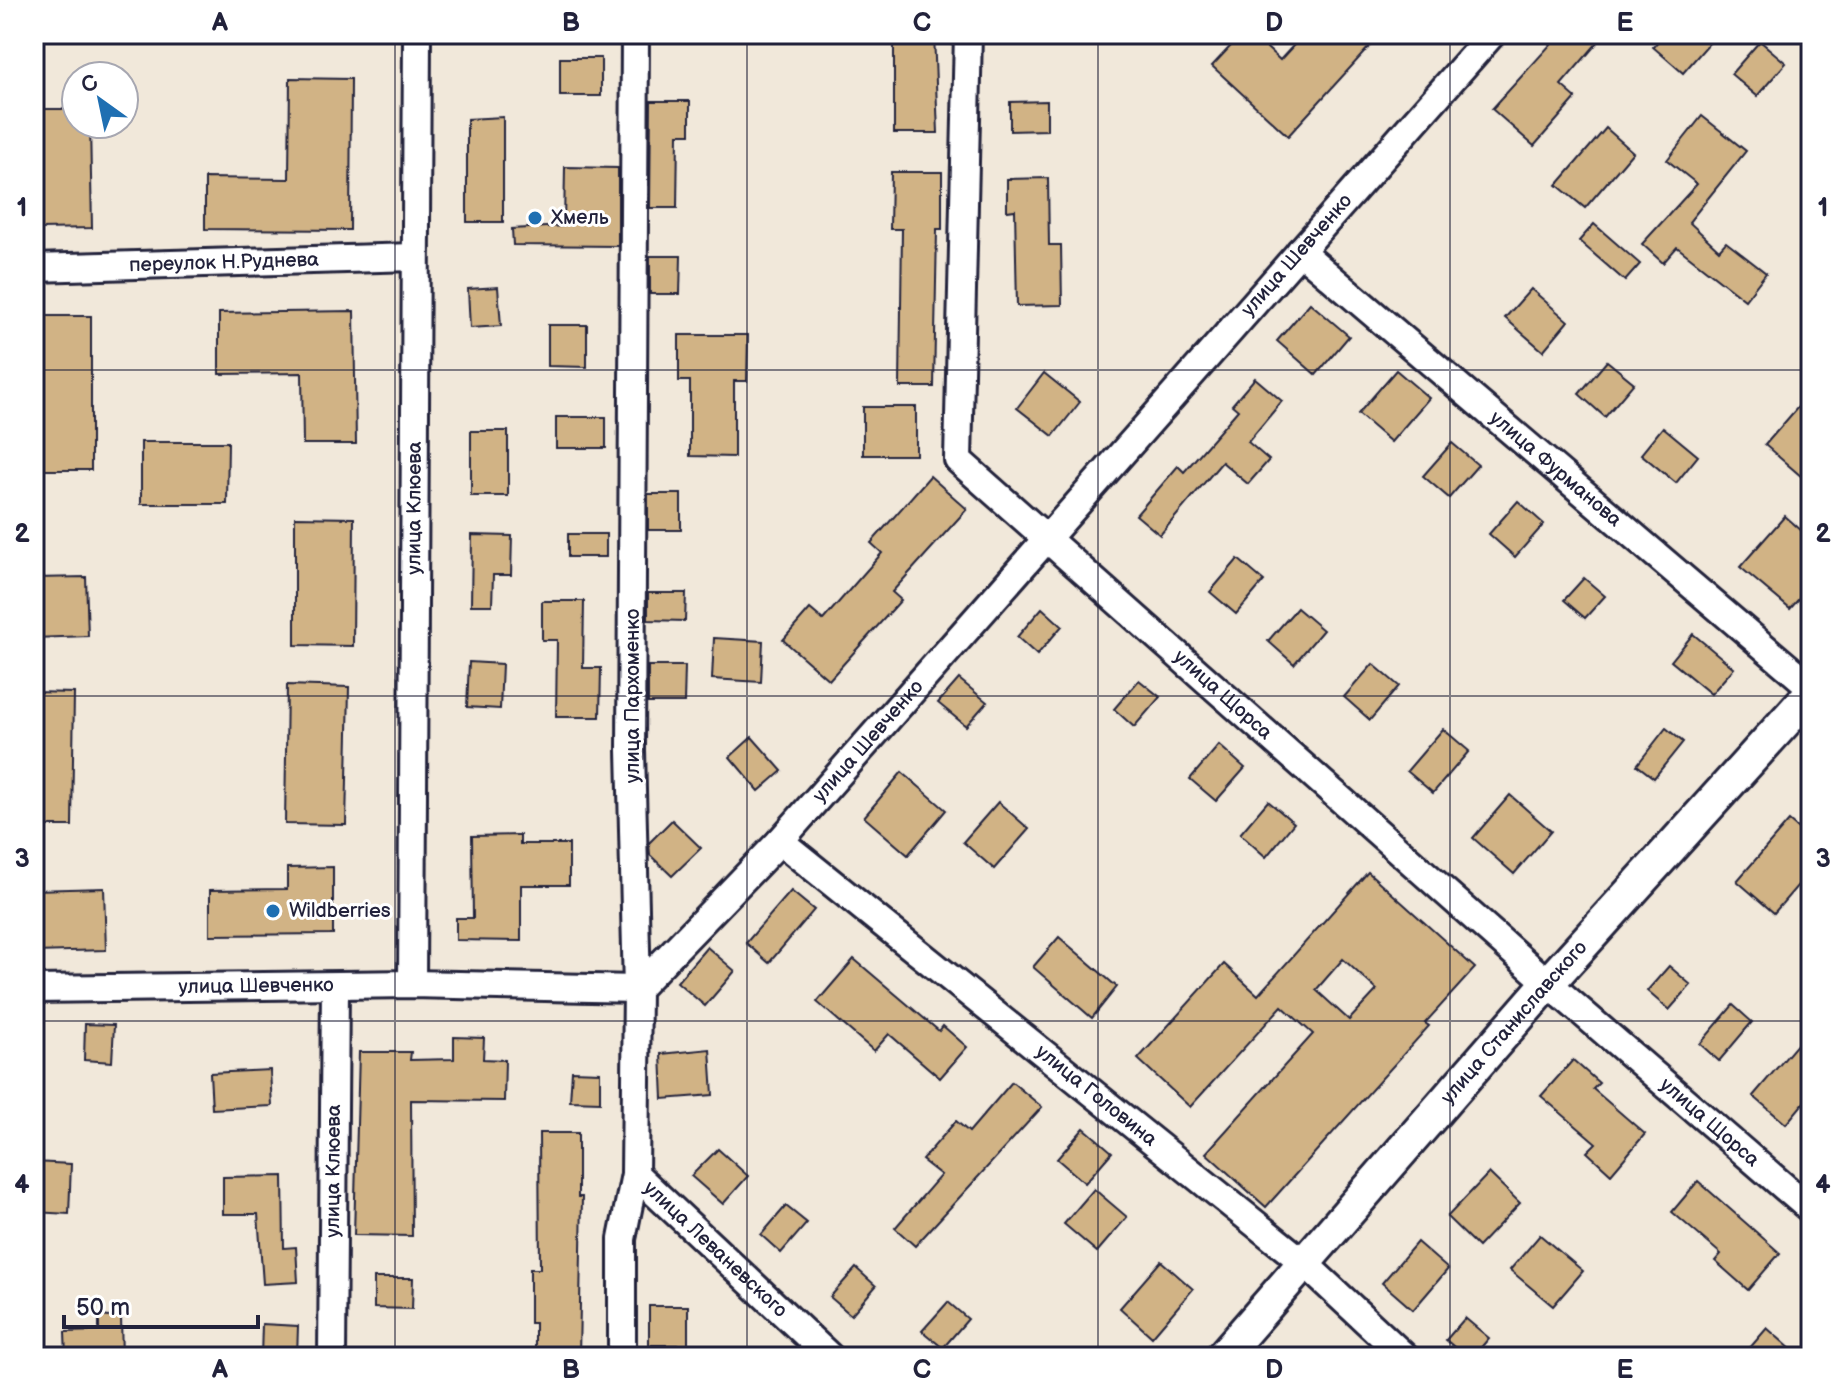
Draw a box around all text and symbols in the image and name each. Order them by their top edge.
text: A [211,8,228,39]
text: B [562,8,580,39]
text: C [913,8,931,39]
text: D [1265,8,1283,39]
text: E [1617,8,1634,39]
north arrow [60,60,140,140]
text: С [76,69,104,100]
street label: улица Шевченко [1236,189,1357,321]
text: 1 [17,193,27,224]
text: 1 [1818,193,1828,224]
place label: Хмель [551,206,609,230]
marker: Хмель [526,209,544,227]
street label: переулок Н.Руднева [129,248,319,277]
street label: улица Фурманова [1485,406,1627,532]
street label: улица Клюева [402,441,427,575]
text: 2 [14,519,30,550]
text: 2 [1815,519,1831,550]
street label: улица Пархоменко [621,609,645,783]
street label: улица Щорса [1169,645,1277,745]
street label: улица Шевченко [808,675,928,807]
text: 3 [14,844,30,875]
text: 3 [1815,844,1831,875]
place label: Wildberries [289,899,391,923]
marker: Wildberries [264,902,282,920]
street label: улица Станиславского [1436,936,1592,1109]
street label: улица Шевченко [178,973,334,999]
street label: улица Головина [1031,1040,1162,1152]
street label: улица Щорса [1655,1073,1764,1172]
street label: улица Клюева [321,1104,346,1238]
text: 4 [14,1170,30,1201]
text: 4 [1815,1170,1831,1201]
street label: улица Леваневского [638,1176,792,1322]
scale bar [64,1279,258,1329]
text: 50 m [76,1293,130,1322]
text: A [211,1355,228,1386]
text: B [562,1355,580,1386]
text: C [913,1355,931,1386]
text: D [1265,1355,1283,1386]
text: E [1617,1355,1634,1386]

